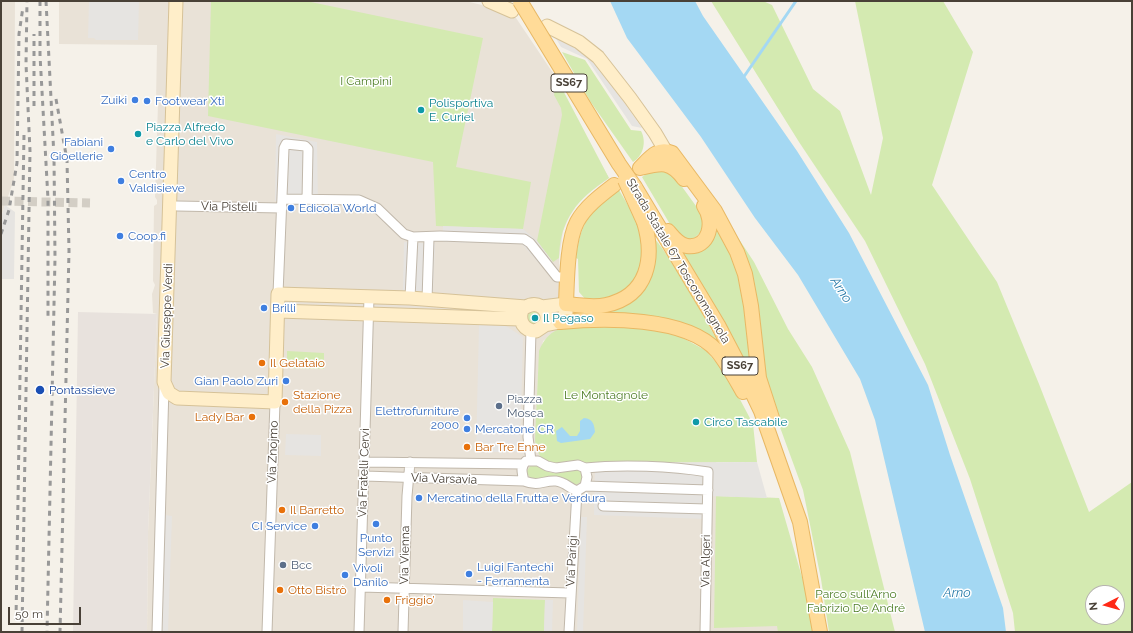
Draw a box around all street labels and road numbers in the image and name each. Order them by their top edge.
road number: SS67 [551,74,587,92]
street label: Strada Statale 67 Toscoromagnola [623,176,733,346]
street label: Via Pistelli [201,199,257,215]
street label: Via Giuseppe Verdi [158,263,176,369]
road number: SS67 [722,357,758,375]
street label: Via Znojmo [265,420,281,484]
street label: Via Fratelli Cervi [355,428,373,518]
street label: Via Varsavia [411,471,477,487]
street label: Via Vienna [397,526,413,584]
street label: Via Algeri [698,534,714,588]
street label: Via Parigi [563,535,581,587]

